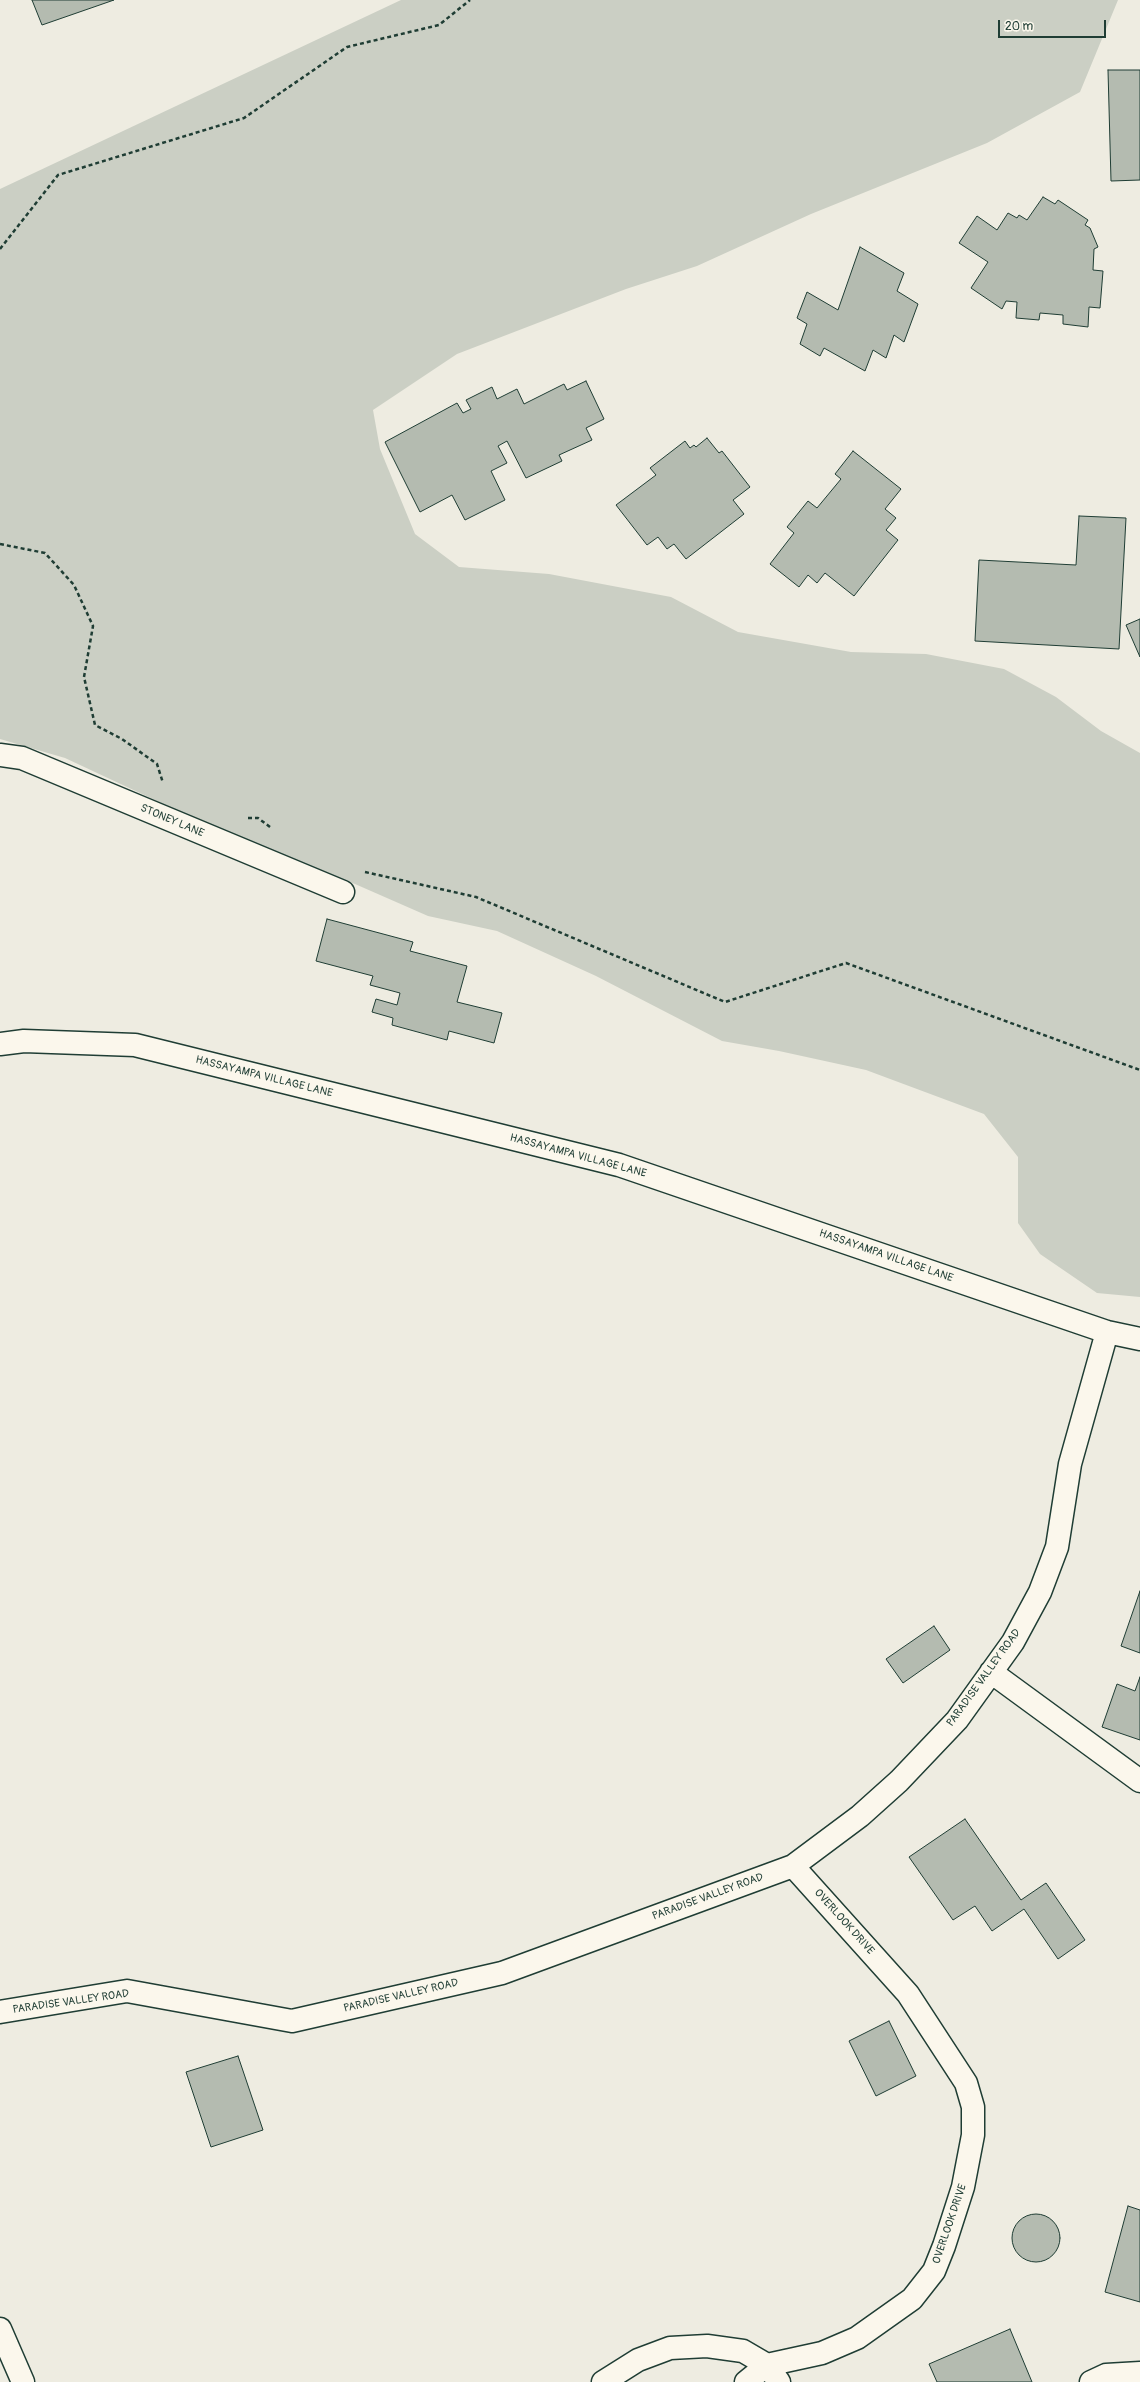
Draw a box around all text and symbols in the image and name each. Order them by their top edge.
scale bar [1000,12,1108,38]
text: 20 m [1005,19,1033,34]
street label: STONEY LANE [138,802,206,840]
street label: HASSAYAMPA VILLAGE LANE [194,1054,334,1100]
street label: HASSAYAMPA VILLAGE LANE [508,1131,648,1181]
street label: HASSAYAMPA VILLAGE LANE [817,1227,955,1285]
street label: PARADISE VALLEY ROAD [944,1627,1024,1729]
street label: PARADISE VALLEY ROAD [651,1871,765,1923]
street label: OVERLOOK DRIVE [811,1887,877,1957]
street label: PARADISE VALLEY ROAD [342,1976,460,2016]
street label: PARADISE VALLEY ROAD [12,1987,130,2017]
street label: OVERLOOK DRIVE [930,2182,970,2266]

